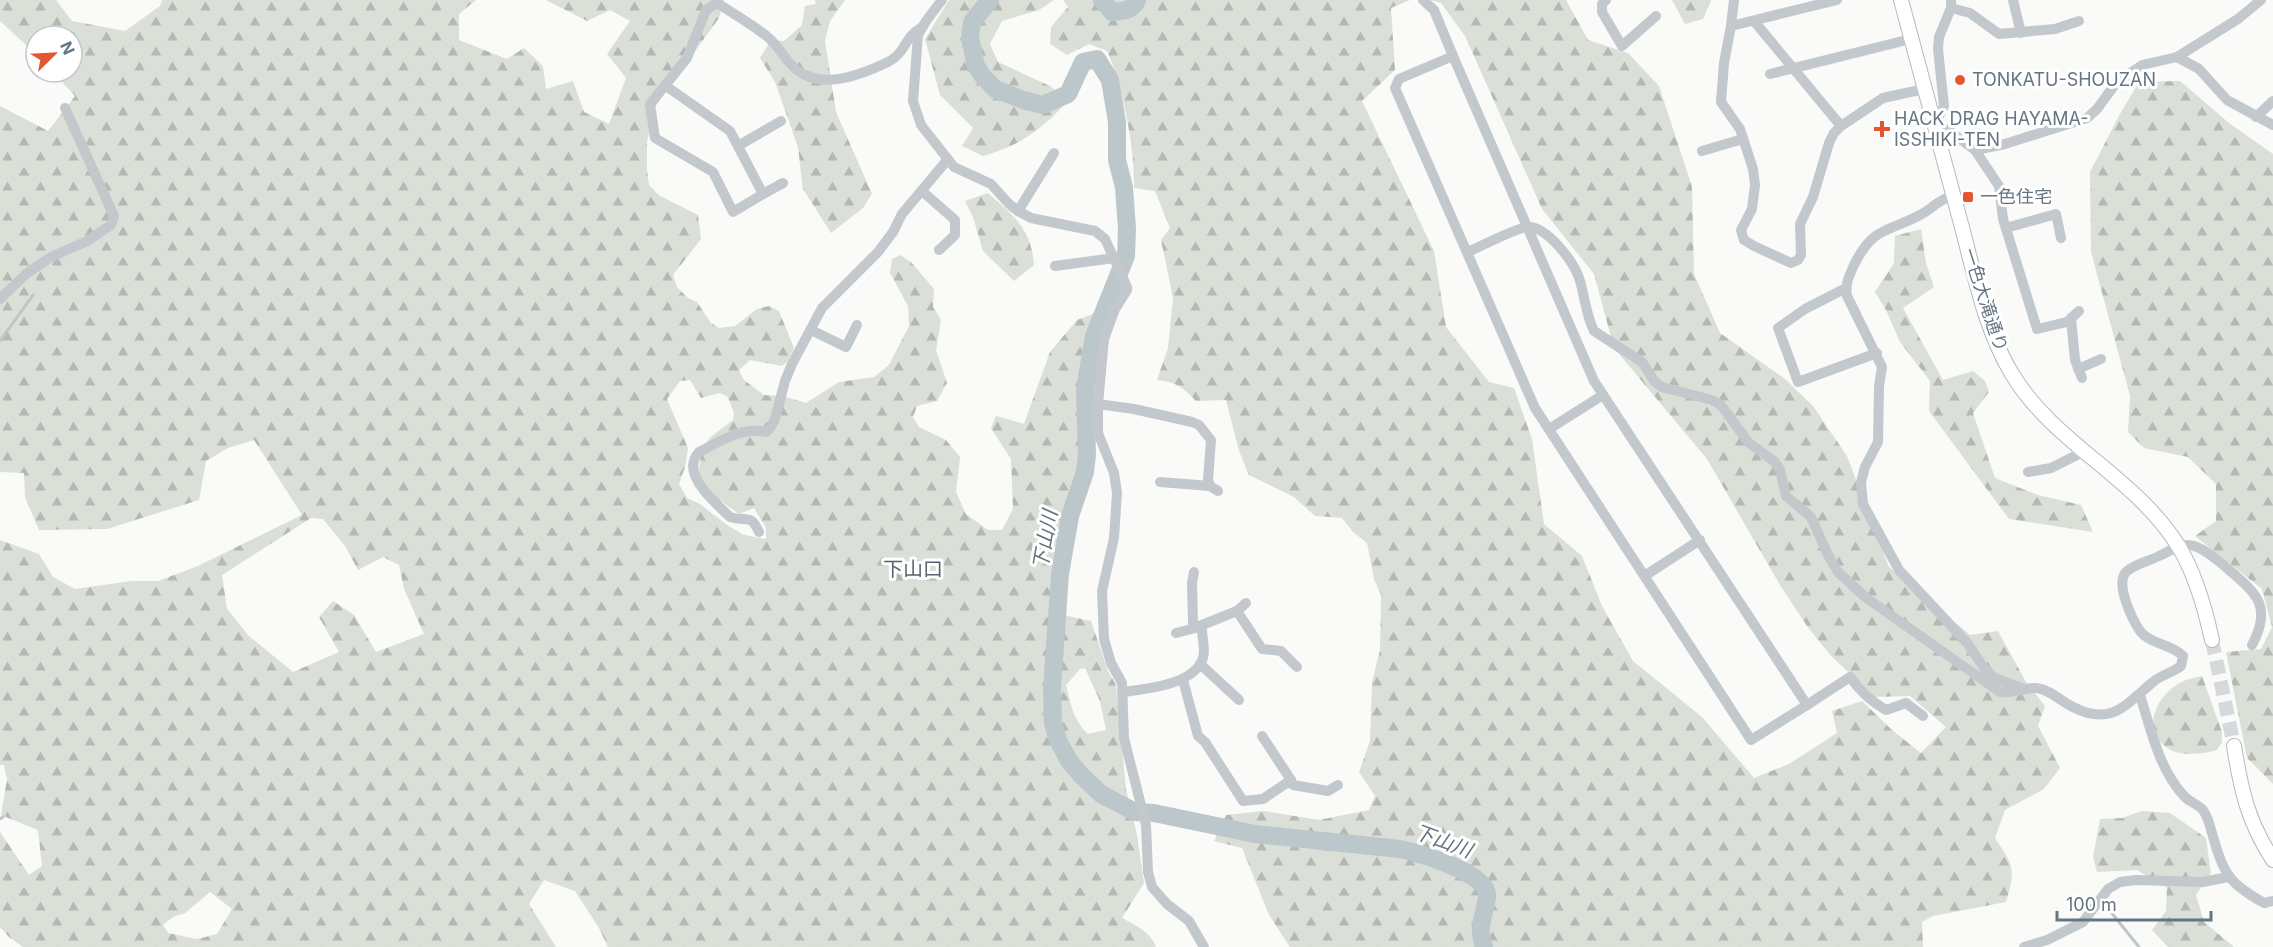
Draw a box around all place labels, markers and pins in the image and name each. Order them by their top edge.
place label: TONKATU-SHOUZAN [1972,69,2156,90]
marker: TONKATU-SHOUZAN [1953,73,1967,87]
place label: HACK DRAG HAYAMA- ISSHIKI-TEN [1894,108,2088,150]
marker: HACK DRAG HAYAMA- ISSHIKI-TEN [1875,122,1889,136]
place label: 一色住宅 [1980,186,2052,207]
marker: 一色住宅 [1961,190,1975,204]

